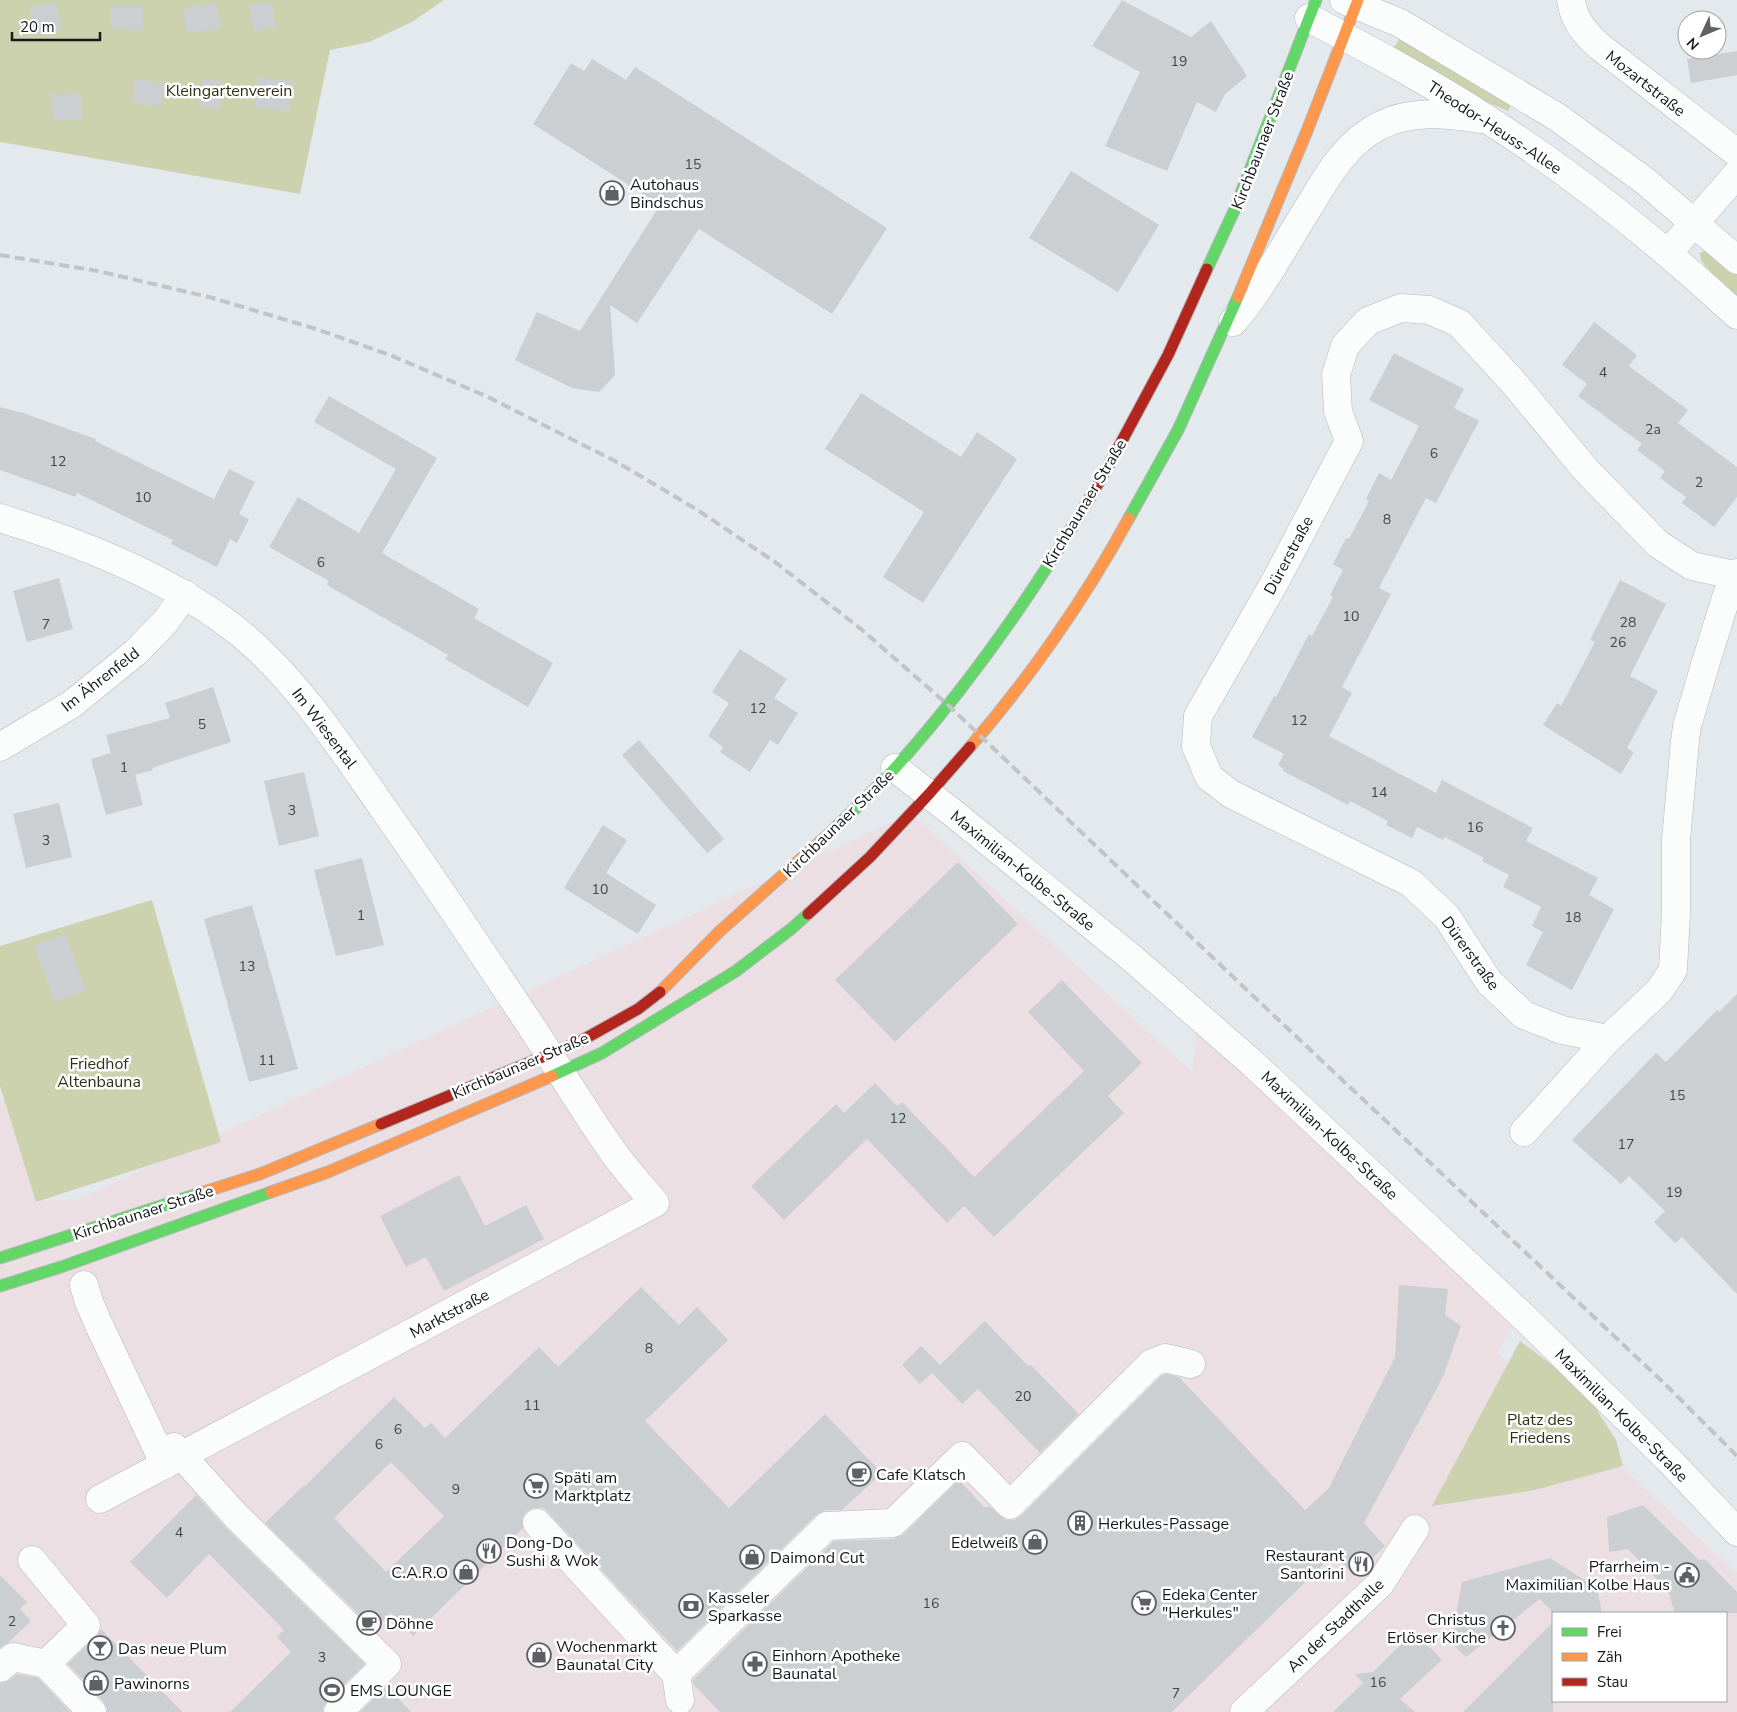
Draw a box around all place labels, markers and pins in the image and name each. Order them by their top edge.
place label: Autohaus Bindschus [630,174,704,214]
shop icon: Autohaus Bindschus [599,180,625,206]
cafe icon: Cafe Klatsch [846,1461,872,1487]
place label: Cafe Klatsch [876,1464,966,1486]
place label: Späti am Marktplatz [554,1467,631,1507]
supermarket icon: Späti am Marktplatz [523,1473,549,1499]
building icon: Herkules-Passage [1067,1510,1093,1536]
place label: Herkules-Passage [1098,1513,1229,1535]
shop icon: Edelweiß [1022,1529,1048,1555]
place label: Dong-Do Sushi & Wok [506,1532,599,1572]
place label: Edelweiß [951,1532,1018,1554]
restaurant icon: Dong-Do Sushi & Wok [476,1538,502,1564]
shop icon: Daimond Cut [739,1544,765,1570]
place label: Restaurant Santorini [1265,1545,1344,1585]
place label: Daimond Cut [770,1547,865,1569]
restaurant icon: Restaurant Santorini [1348,1551,1374,1577]
place label: Pfarrheim - Maximilian Kolbe Haus [1505,1556,1670,1596]
shop icon: C.A.R.O [453,1559,479,1585]
place label: C.A.R.O [391,1562,448,1584]
public building icon: Pfarrheim - Maximilian Kolbe Haus [1674,1562,1700,1588]
place label: Edeka Center "Herkules" [1162,1584,1257,1624]
place label: Kasseler Sparkasse [708,1587,782,1627]
supermarket icon: Edeka Center "Herkules" [1131,1590,1157,1616]
bank icon: Kasseler Sparkasse [678,1593,704,1619]
place label: Christus Erlöser Kirche [1387,1609,1486,1649]
cafe icon: Döhne [356,1610,382,1636]
place label: Döhne [386,1613,433,1635]
church icon: Christus Erlöser Kirche [1490,1615,1516,1641]
bar icon: Das neue Plum [87,1635,113,1661]
place label: Wochenmarkt Baunatal City [556,1636,657,1676]
place label: Das neue Plum [118,1638,227,1660]
shop icon: Wochenmarkt Baunatal City [526,1642,552,1668]
place label: Einhorn Apotheke Baunatal [772,1645,900,1685]
pharmacy icon: Einhorn Apotheke Baunatal [742,1651,768,1677]
shop icon: Pawinorns [83,1670,109,1696]
place label: Pawinorns [114,1673,190,1695]
sports icon: EMS LOUNGE [319,1677,345,1703]
place label: EMS LOUNGE [350,1680,452,1702]

